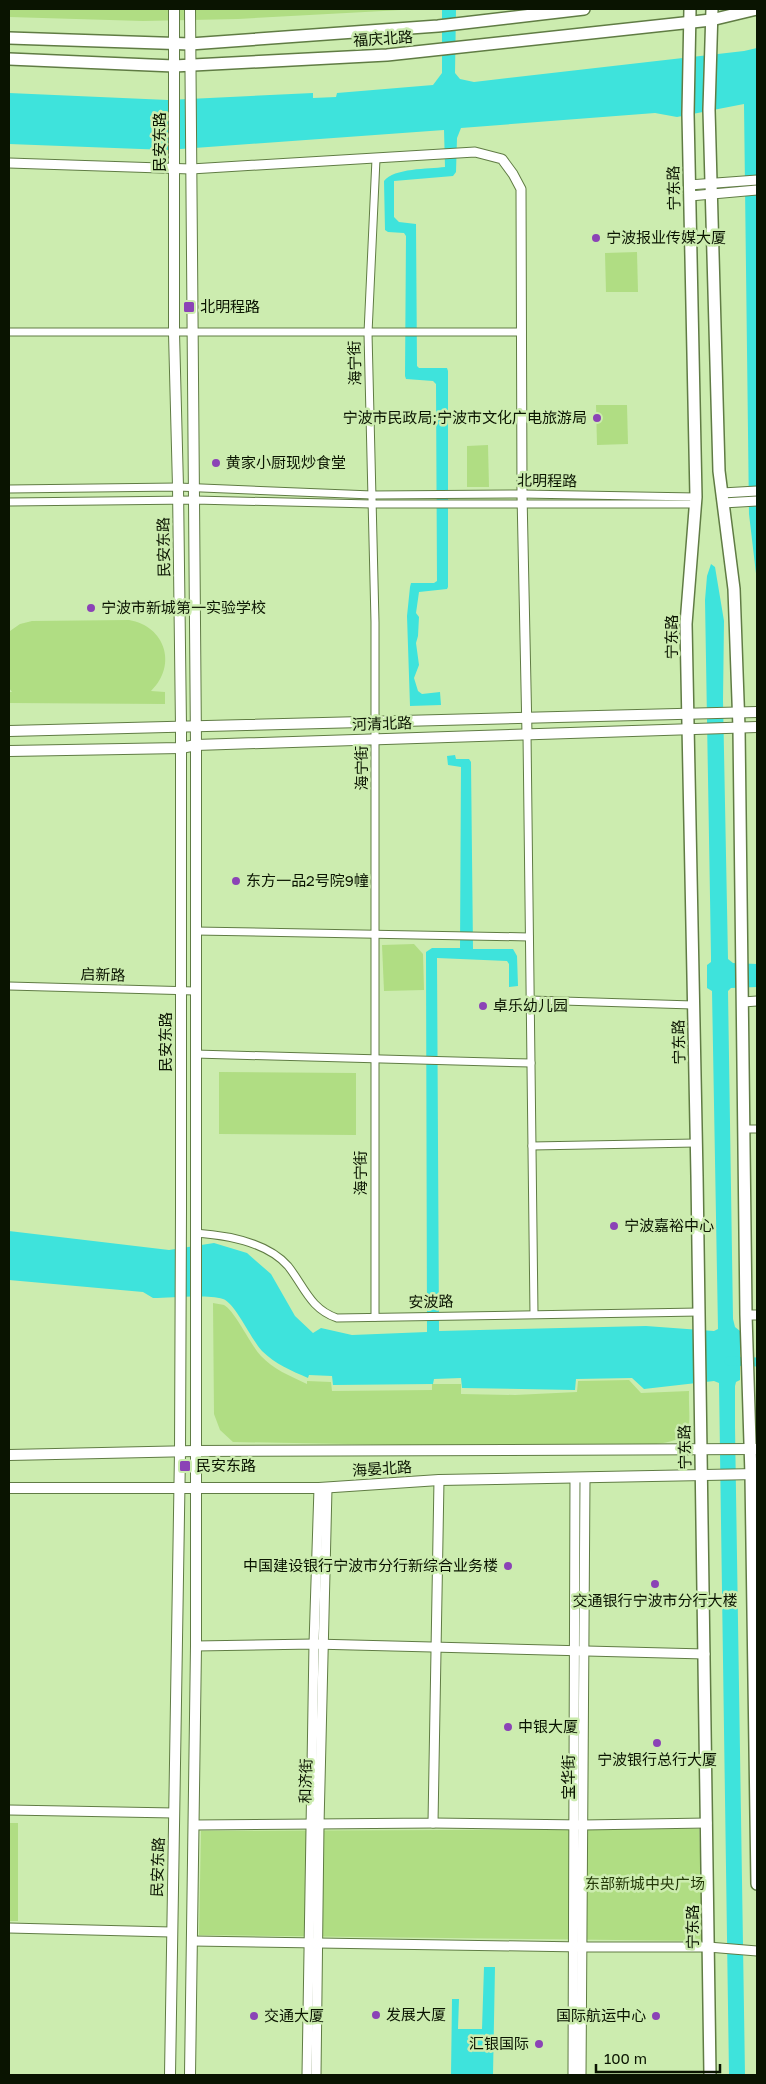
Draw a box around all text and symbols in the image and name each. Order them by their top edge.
street label: 福庆北路 [352,27,413,49]
street label: 民安东路 [150,112,168,172]
street label: 宁东路 [664,165,682,211]
place label: 宁波报业传媒大厦 [606,228,726,246]
marker: 宁波报业传媒大厦 [590,232,602,244]
place label: 北明程路 [200,297,260,315]
marker: 北明程路 [182,300,196,314]
street label: 海宁街 [345,340,363,386]
place label: 宁波市民政局;宁波市文化广电旅游局 [342,408,587,426]
marker: 宁波市民政局;宁波市文化广电旅游局 [591,412,603,424]
place label: 黄家小厨现炒食堂 [226,453,346,471]
marker: 黄家小厨现炒食堂 [210,457,222,469]
street label: 北明程路 [517,470,577,490]
street label: 民安东路 [153,517,173,577]
place label: 宁波市新城第一实验学校 [101,598,266,616]
marker: 宁波市新城第一实验学校 [85,602,97,614]
street label: 宁东路 [662,614,680,660]
street label: 河清北路 [352,713,412,733]
street label: 海宁街 [352,745,370,791]
place label: 东方一品2号院9幢 [246,871,369,889]
marker: 东方一品2号院9幢 [230,875,242,887]
street label: 启新路 [80,964,126,984]
place label: 卓乐幼儿园 [493,996,568,1014]
marker: 卓乐幼儿园 [477,1000,489,1012]
street label: 民安东路 [156,1012,174,1072]
street label: 宁东路 [669,1019,687,1065]
street label: 海宁街 [351,1150,369,1196]
place label: 宁波嘉裕中心 [624,1216,714,1234]
marker: 宁波嘉裕中心 [608,1220,620,1232]
street label: 安波路 [408,1292,454,1310]
street label: 宁东路 [675,1424,693,1470]
place label: 民安东路 [196,1456,256,1474]
street label: 海晏北路 [351,1457,412,1479]
marker: 民安东路 [178,1459,192,1473]
place label: 中国建设银行宁波市分行新综合业务楼 [243,1556,498,1574]
marker: 中国建设银行宁波市分行新综合业务楼 [502,1560,514,1572]
marker: 交通银行宁波市分行大楼 [649,1578,661,1590]
place label: 交通银行宁波市分行大楼 [572,1591,738,1609]
place label: 中银大厦 [518,1717,578,1735]
marker: 中银大厦 [502,1721,514,1733]
marker: 宁波银行总行大厦 [651,1737,663,1749]
place label: 宁波银行总行大厦 [597,1750,717,1768]
street label: 宝华街 [559,1754,577,1800]
street label: 和济街 [296,1758,314,1804]
street label: 民安东路 [147,1837,167,1897]
park label: 东部新城中央广场 [585,1874,705,1892]
street label: 宁东路 [683,1904,701,1950]
place label: 发展大厦 [386,2005,446,2023]
place label: 交通大厦 [264,2006,324,2024]
place label: 国际航运中心 [556,2006,646,2024]
marker: 发展大厦 [370,2009,382,2021]
marker: 交通大厦 [248,2010,260,2022]
marker: 国际航运中心 [650,2010,662,2022]
place label: 汇银国际 [469,2034,529,2052]
marker: 汇银国际 [533,2038,545,2050]
scale bar [596,2042,720,2074]
text: 100 m [604,2049,647,2067]

